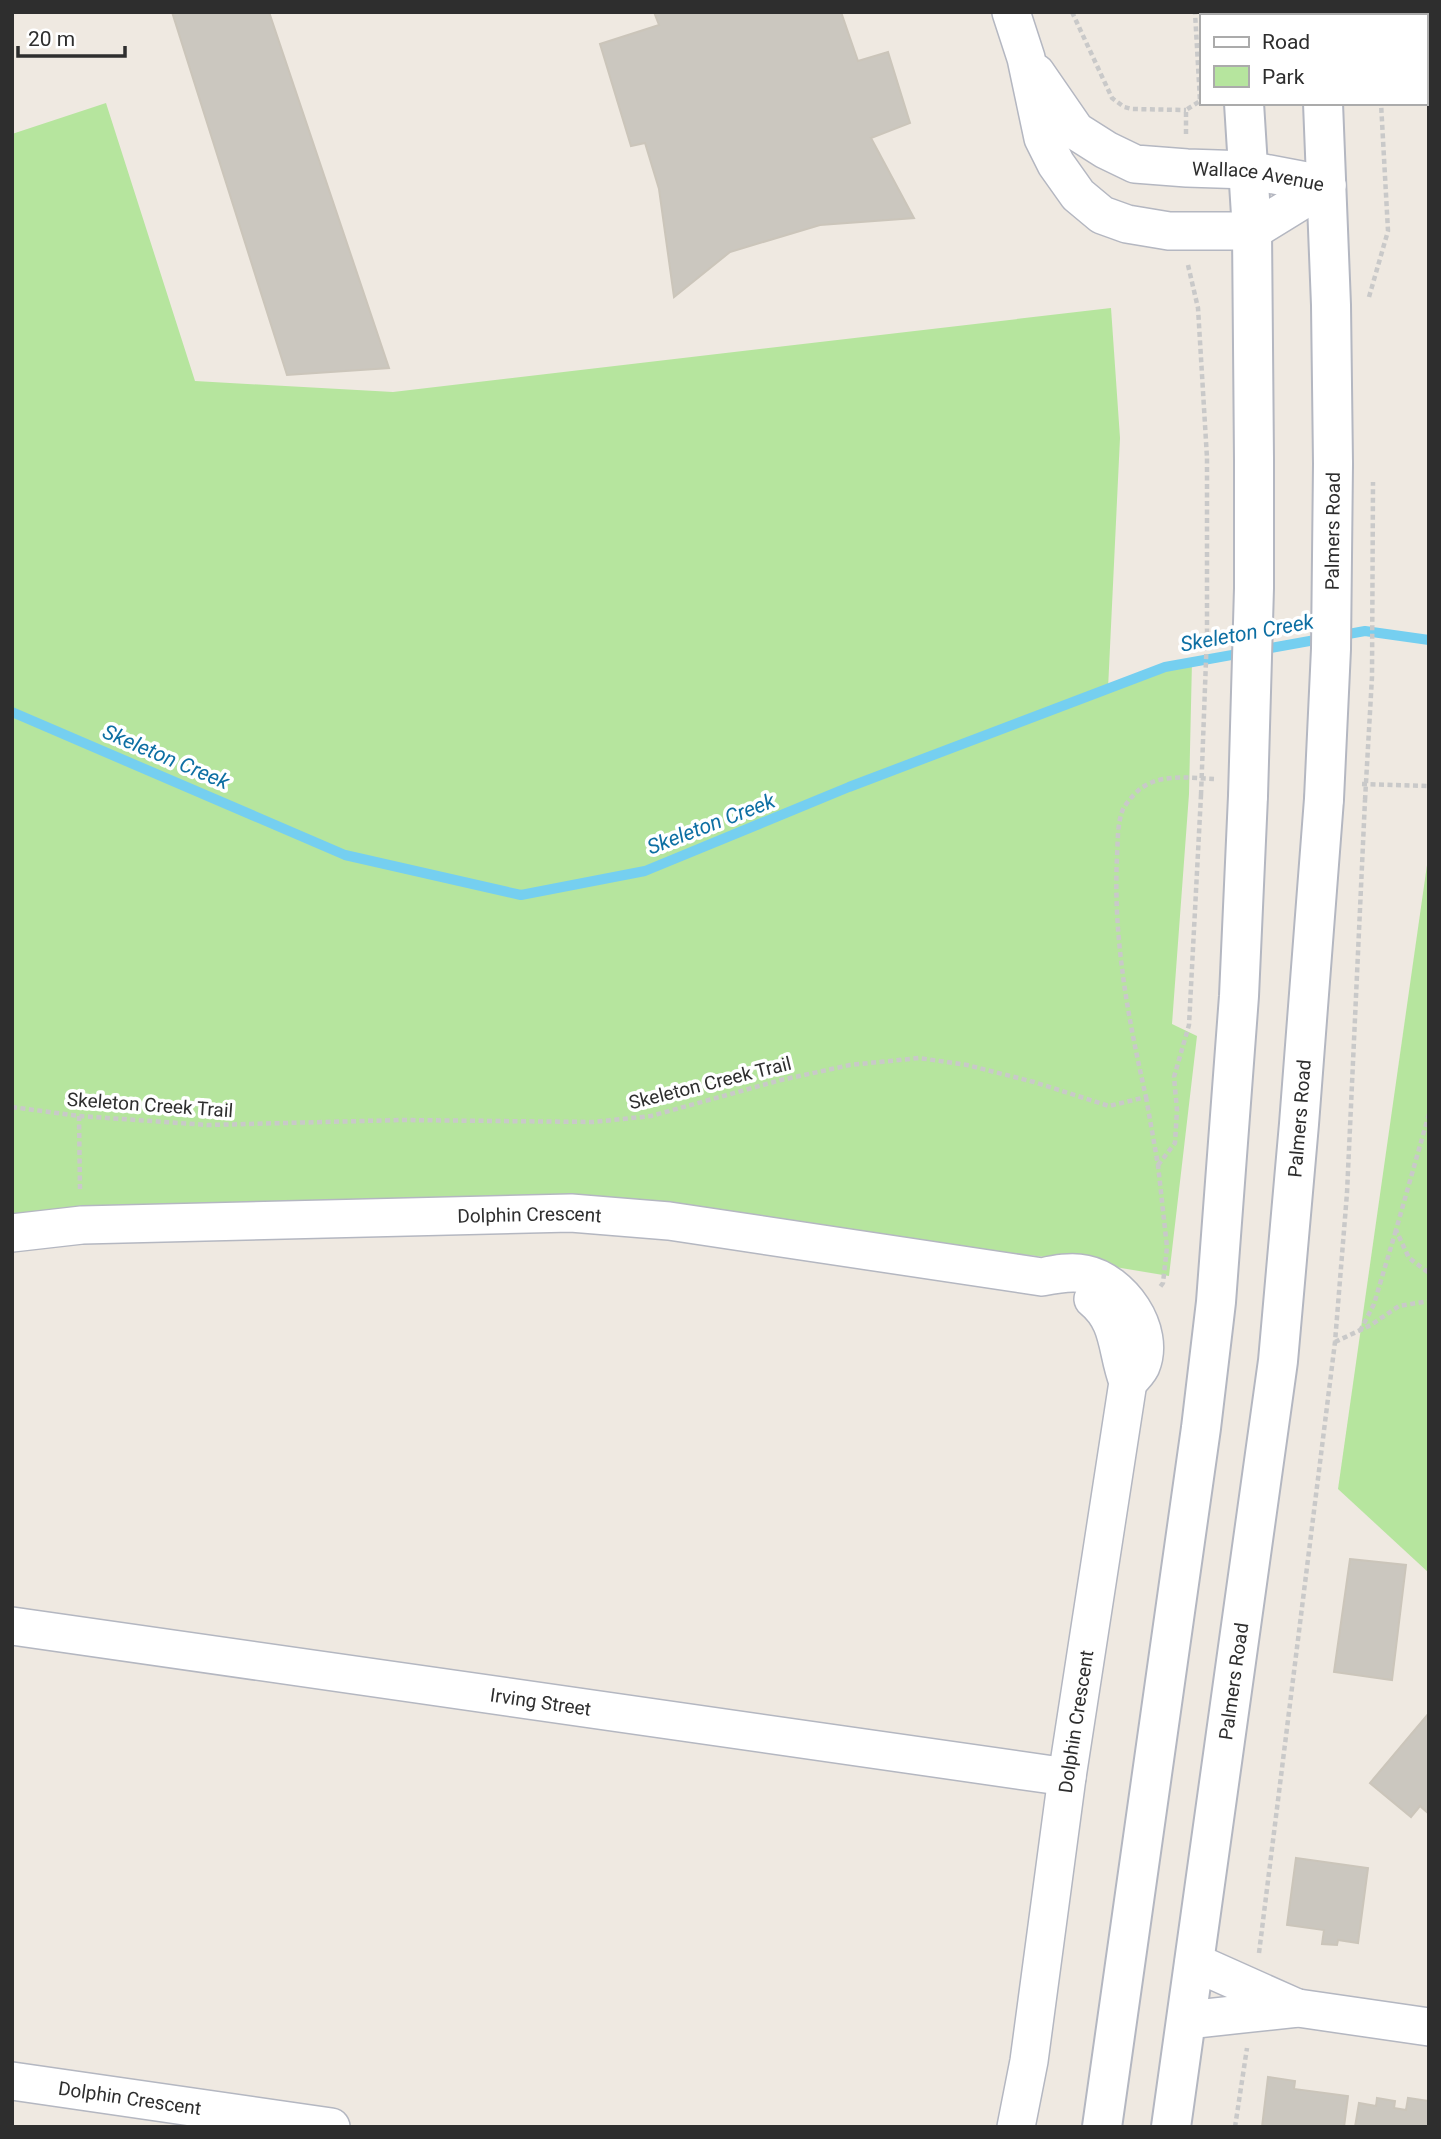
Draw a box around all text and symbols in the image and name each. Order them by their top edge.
scale bar [18,14,124,58]
legend [1200,14,1427,105]
text: 20 m [28,27,75,51]
text: Road [1262,30,1310,54]
text: Park [1262,65,1305,89]
street label: Wallace Avenue [1192,157,1326,196]
street label: Palmers Road [1320,472,1344,590]
water label: Skeleton Creek [1178,609,1316,657]
water label: Skeleton Creek [99,720,234,795]
water label: Skeleton Creek [644,788,779,859]
street label: Skeleton Creek Trail [626,1052,794,1114]
street label: Palmers Road [1283,1059,1315,1178]
street label: Skeleton Creek Trail [66,1088,234,1122]
street label: Dolphin Crescent [457,1201,602,1227]
street label: Palmers Road [1214,1621,1253,1741]
street label: Dolphin Crescent [1053,1648,1098,1794]
street label: Irving Street [489,1683,593,1720]
street label: Dolphin Crescent [57,2076,203,2120]

